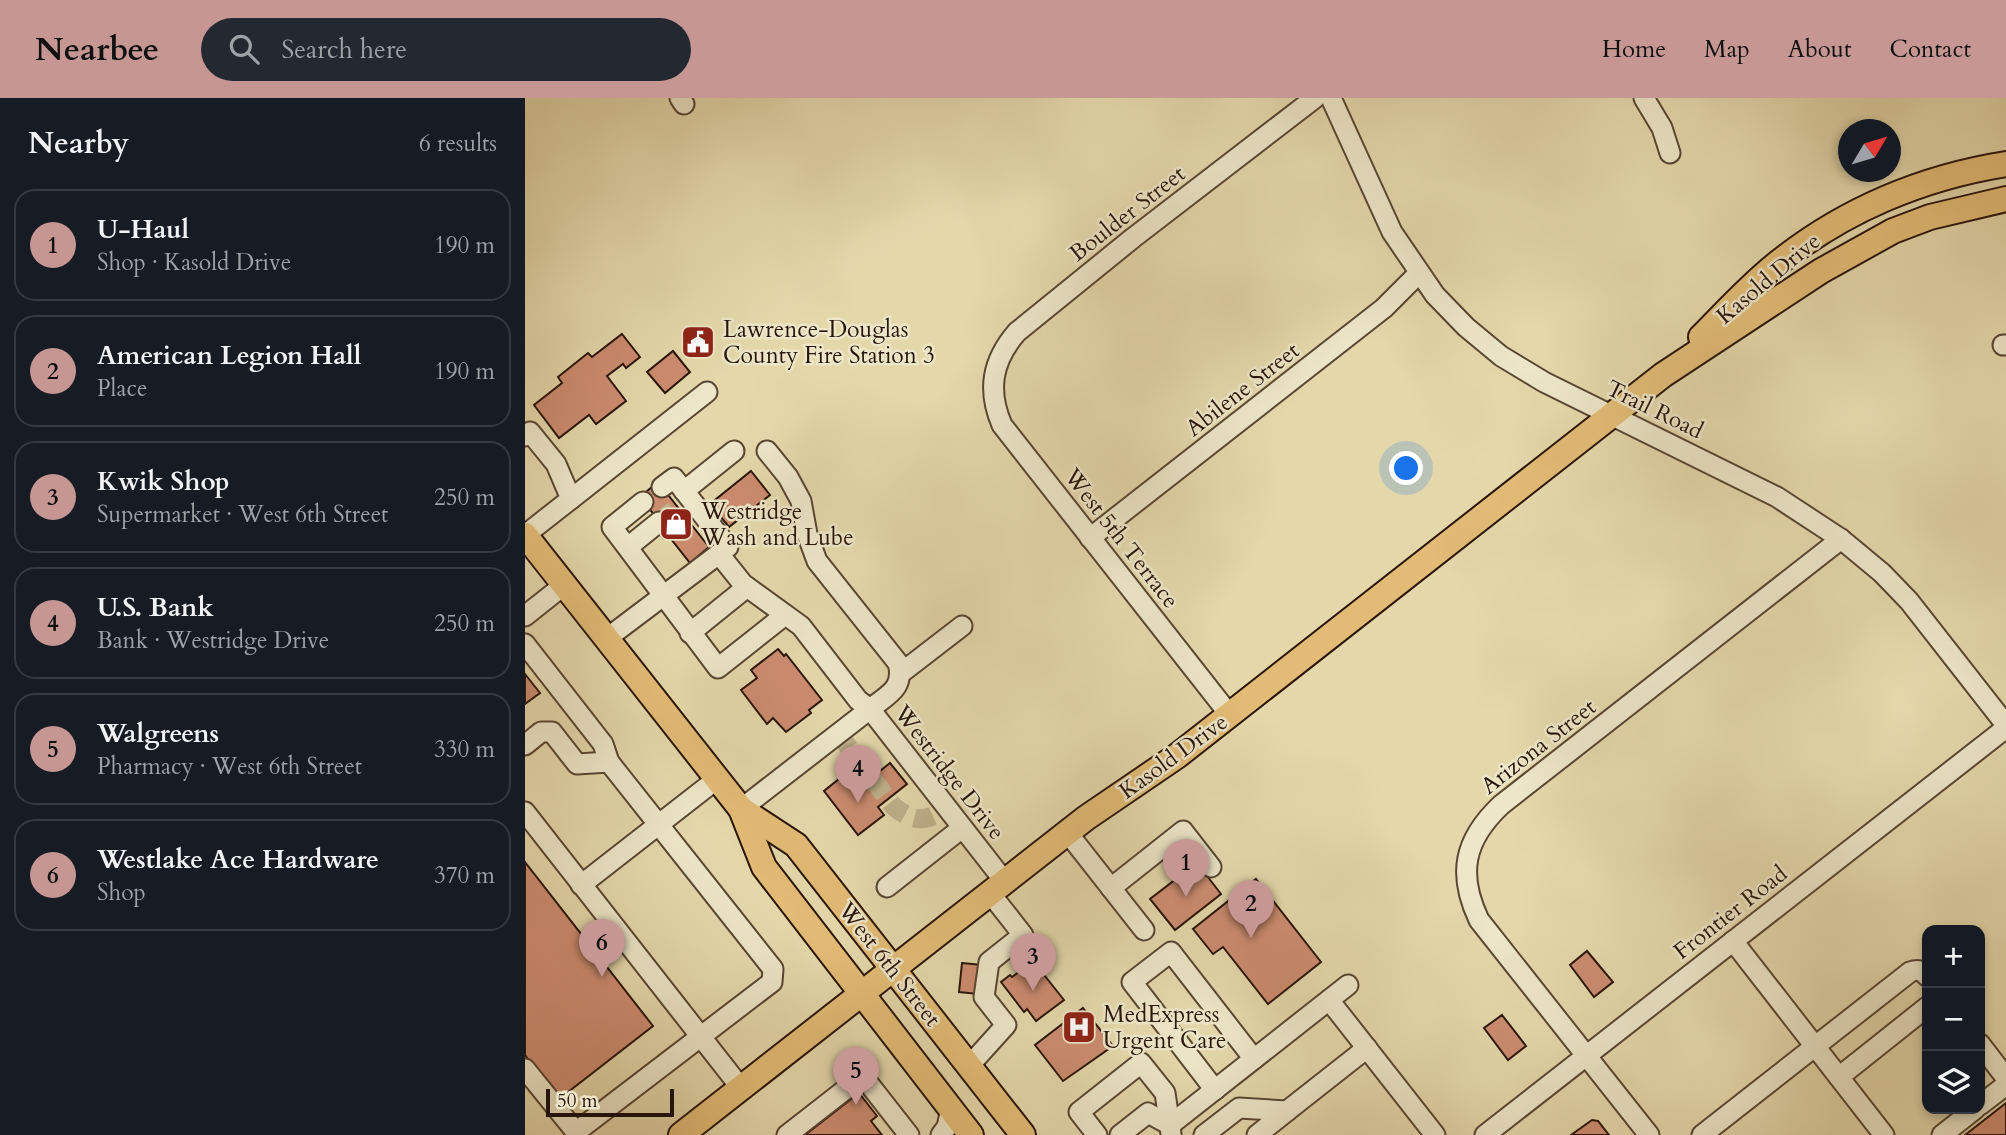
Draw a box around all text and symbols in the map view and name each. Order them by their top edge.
search box [201,18,691,81]
text: Nearbee [35,27,159,72]
icon: search [225,30,263,68]
text: Search here [281,32,407,67]
text: Home [1602,33,1666,66]
text: Map [1704,33,1750,66]
text: About [1788,33,1852,66]
text: Contact [1890,33,1971,66]
north arrow [1838,119,1901,182]
text: Nearby [28,123,129,164]
text: 6 results [419,128,497,159]
street label: Boulder Street [1063,158,1192,268]
text: U-Haul [97,212,189,247]
street label: Kasold Drive [1710,226,1827,331]
text: 1 [47,230,59,261]
text: 190 m [434,230,495,261]
text: Shop · Kasold Drive [97,247,291,278]
place label: Lawrence-Douglas County Fire Station 3 [723,314,935,371]
public building icon: Lawrence-Douglas County Fire Station 3 [679,323,717,361]
street label: Abilene Street [1179,335,1306,444]
text: American Legion Hall [97,338,361,373]
text: 2 [47,356,59,387]
text: 190 m [434,356,495,387]
text: Place [97,373,147,404]
street label: Trail Road [1601,373,1709,447]
your location [1389,451,1423,485]
street label: West 5th Terrace [1057,461,1186,615]
text: Kwik Shop [97,464,230,499]
text: 3 [47,482,59,513]
text: 250 m [434,482,495,513]
place label: Westridge Wash and Lube [700,496,854,553]
text: Supermarket · West 6th Street [97,499,388,530]
shop icon: Westridge Wash and Lube [657,505,695,543]
text: U.S. Bank [97,590,214,625]
text: 4 [47,608,59,639]
text: 250 m [434,608,495,639]
text: Bank · Westridge Drive [97,625,329,656]
street label: Arizona Street [1474,692,1602,801]
street label: Westridge Drive [887,698,1012,846]
street label: Kasold Drive [1113,707,1234,806]
text: Walgreens [97,716,219,751]
text: 5 [47,734,59,765]
text: 330 m [434,734,495,765]
pin: 4 [835,745,881,803]
text: Pharmacy · West 6th Street [97,751,362,782]
pin: 1 [1163,839,1209,897]
text: Westlake Ace Hardware [97,842,379,877]
street label: Frontier Road [1667,858,1794,967]
text: 6 [47,860,59,891]
text: 370 m [434,860,495,891]
text: Shop [97,877,146,908]
pin: 2 [1228,880,1274,938]
street label: West 6th Street [831,895,948,1033]
pin: 6 [579,919,625,977]
map controls [1922,925,1985,1114]
button: + [1922,925,1985,988]
pin: 3 [1010,933,1056,991]
button: − [1922,988,1985,1051]
place label: MedExpress Urgent Care [1103,999,1226,1056]
hospital icon: MedExpress Urgent Care [1060,1008,1098,1046]
pin: 5 [833,1047,879,1105]
button: layers [1922,1051,1985,1114]
scale bar [546,1086,674,1118]
text: 50 m [557,1088,598,1114]

